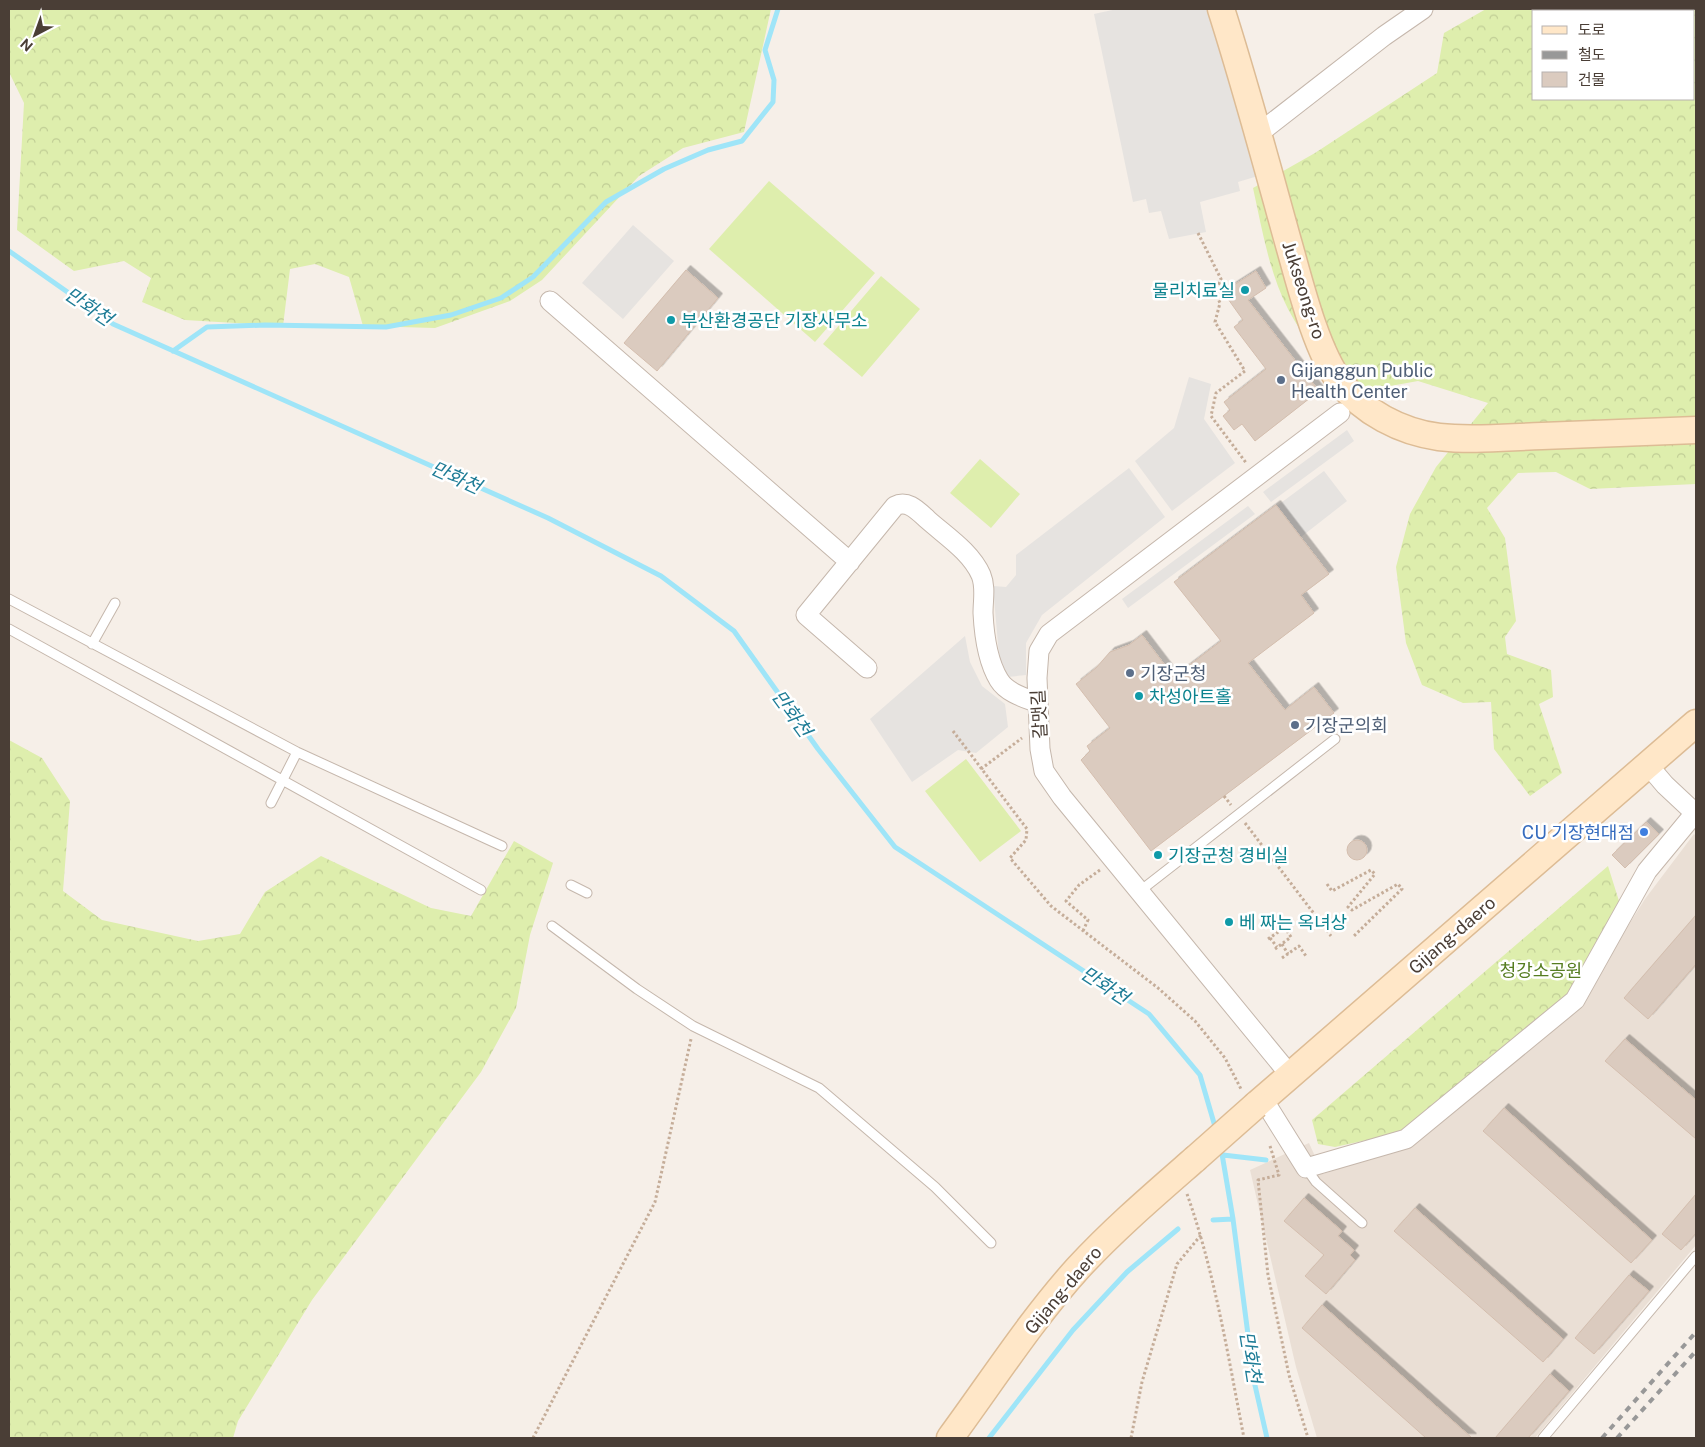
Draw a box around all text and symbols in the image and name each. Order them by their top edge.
north arrow [10,10,60,60]
legend [1532,10,1695,100]
text: 도로 [1578,21,1606,38]
text: N [17,35,36,54]
text: 철도 [1578,46,1606,63]
text: 건물 [1578,71,1606,88]
street label: Jukseong-ro [1278,238,1330,342]
place label: 물리치료실 [1152,280,1235,301]
water label: 만화천 [61,282,118,331]
marker: 물리치료실 [1239,284,1251,296]
place label: 부산환경공단 기장사무소 [681,310,868,331]
marker: 부산환경공단 기장사무소 [665,314,677,326]
place label: Gijanggun Public Health Center [1291,360,1433,402]
marker: Gijanggun Public Health Center [1275,374,1287,386]
water label: 만화천 [428,456,486,498]
place label: 기장군청 [1140,663,1206,684]
marker: 기장군청 [1124,667,1136,679]
water label: 만화천 [768,685,817,742]
place label: 차성아트홀 [1149,686,1232,707]
street label: 갈맷길 [1027,689,1051,739]
marker: 차성아트홀 [1133,690,1145,702]
place label: 기장군의회 [1305,715,1388,736]
marker: 기장군의회 [1289,719,1301,731]
place label: CU 기장현대점 [1522,822,1634,843]
marker: CU 기장현대점 [1638,826,1650,838]
place label: 기장군청 경비실 [1168,845,1288,866]
marker: 기장군청 경비실 [1152,849,1164,861]
street label: Gijang-daero [1404,892,1500,978]
place label: 베 짜는 옥녀상 [1239,912,1347,933]
marker: 베 짜는 옥녀상 [1223,916,1235,928]
park label: 청강소공원 [1500,960,1582,981]
water label: 만화천 [1077,961,1134,1009]
street label: Gijang-daero [1020,1242,1106,1338]
water label: 만화천 [1236,1329,1266,1386]

